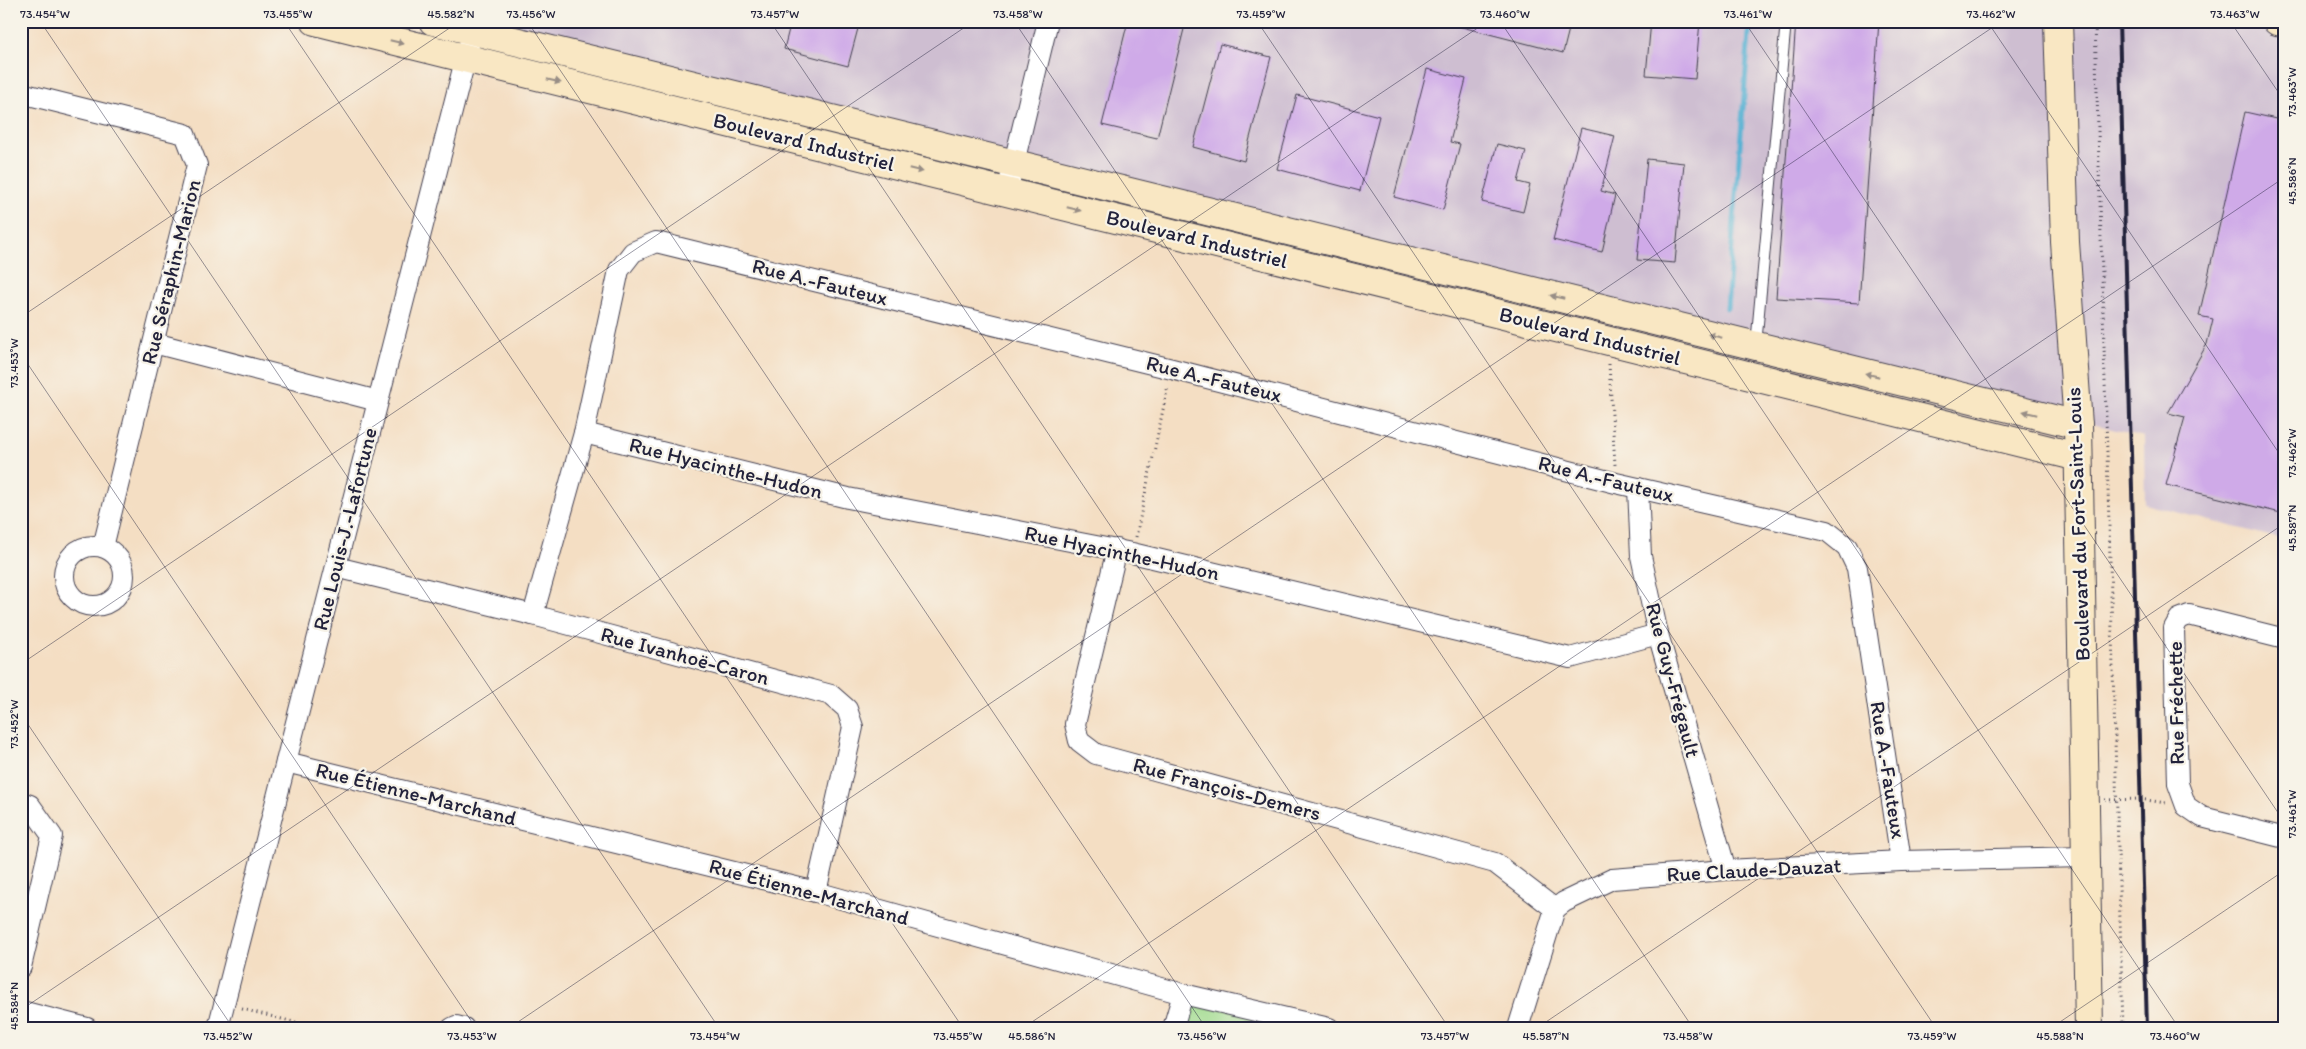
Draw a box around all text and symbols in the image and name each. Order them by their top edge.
text: 73.454°W [20,7,70,21]
text: 73.455°W [263,7,313,21]
text: 45.582°N [427,7,475,21]
text: 73.456°W [506,7,556,21]
text: 73.457°W [751,7,799,21]
text: 73.458°W [993,7,1043,21]
text: 73.459°W [1236,7,1286,21]
text: 73.460°W [1480,7,1530,21]
text: 73.461°W [1724,7,1772,21]
text: 73.462°W [1966,7,2016,21]
text: 73.463°W [2210,7,2260,21]
one-way arrow [389,38,404,46]
text: 73.463°W [2285,67,2299,117]
one-way arrow [547,77,562,85]
street label: Boulevard Industriel [711,107,898,176]
text: 45.586°N [2285,157,2299,205]
one-way arrow [909,166,924,174]
street label: Rue Séraphin-Marion [135,177,206,367]
street label: Boulevard Industriel [1104,204,1291,273]
one-way arrow [1066,205,1081,213]
street label: Rue A.-Fauteux [750,253,891,310]
one-way arrow [1549,293,1564,301]
street label: Boulevard Industriel [1497,301,1684,370]
one-way arrow [1707,332,1722,340]
text: 73.453°W [7,338,21,388]
street label: Rue A.-Fauteux [1144,350,1285,407]
one-way arrow [1865,371,1880,379]
street label: Boulevard du Fort-Saint-Louis [2060,387,2095,661]
one-way arrow [2023,409,2038,417]
street label: Rue Louis-J.-Lafortune [307,425,382,633]
text: 73.462°W [2285,428,2299,478]
street label: Rue Hyacinthe-Hudon [627,431,826,504]
street label: Rue A.-Fauteux [1536,450,1677,507]
text: 45.587°N [2285,505,2299,551]
street label: Rue Hyacinthe-Hudon [1022,520,1222,585]
street label: Rue Guy-Frégault [1641,600,1706,760]
street label: Rue Ivanhoë-Caron [598,621,772,690]
street label: Rue Fréchette [2162,641,2189,765]
text: 73.452°W [7,699,21,749]
street label: Rue A.-Fauteux [1865,699,1912,840]
street label: Rue François-Demers [1131,751,1324,826]
street label: Rue Étienne-Marchand [313,756,519,831]
text: 73.461°W [2285,790,2299,838]
street label: Rue Claude-Dauzat [1666,852,1842,887]
street label: Rue Étienne-Marchand [706,853,912,930]
text: 45.584°N [7,982,21,1030]
text: 73.452°W [203,1029,253,1043]
text: 73.453°W [447,1029,497,1043]
text: 73.454°W [690,1029,740,1043]
text: 73.455°W [933,1029,983,1043]
text: 45.586°N [1008,1029,1056,1043]
text: 73.456°W [1177,1029,1227,1043]
text: 73.457°W [1421,1029,1469,1043]
text: 45.587°N [1523,1029,1569,1043]
text: 73.458°W [1663,1029,1713,1043]
text: 73.459°W [1907,1029,1957,1043]
text: 45.588°N [2036,1029,2084,1043]
text: 73.460°W [2150,1029,2200,1043]

